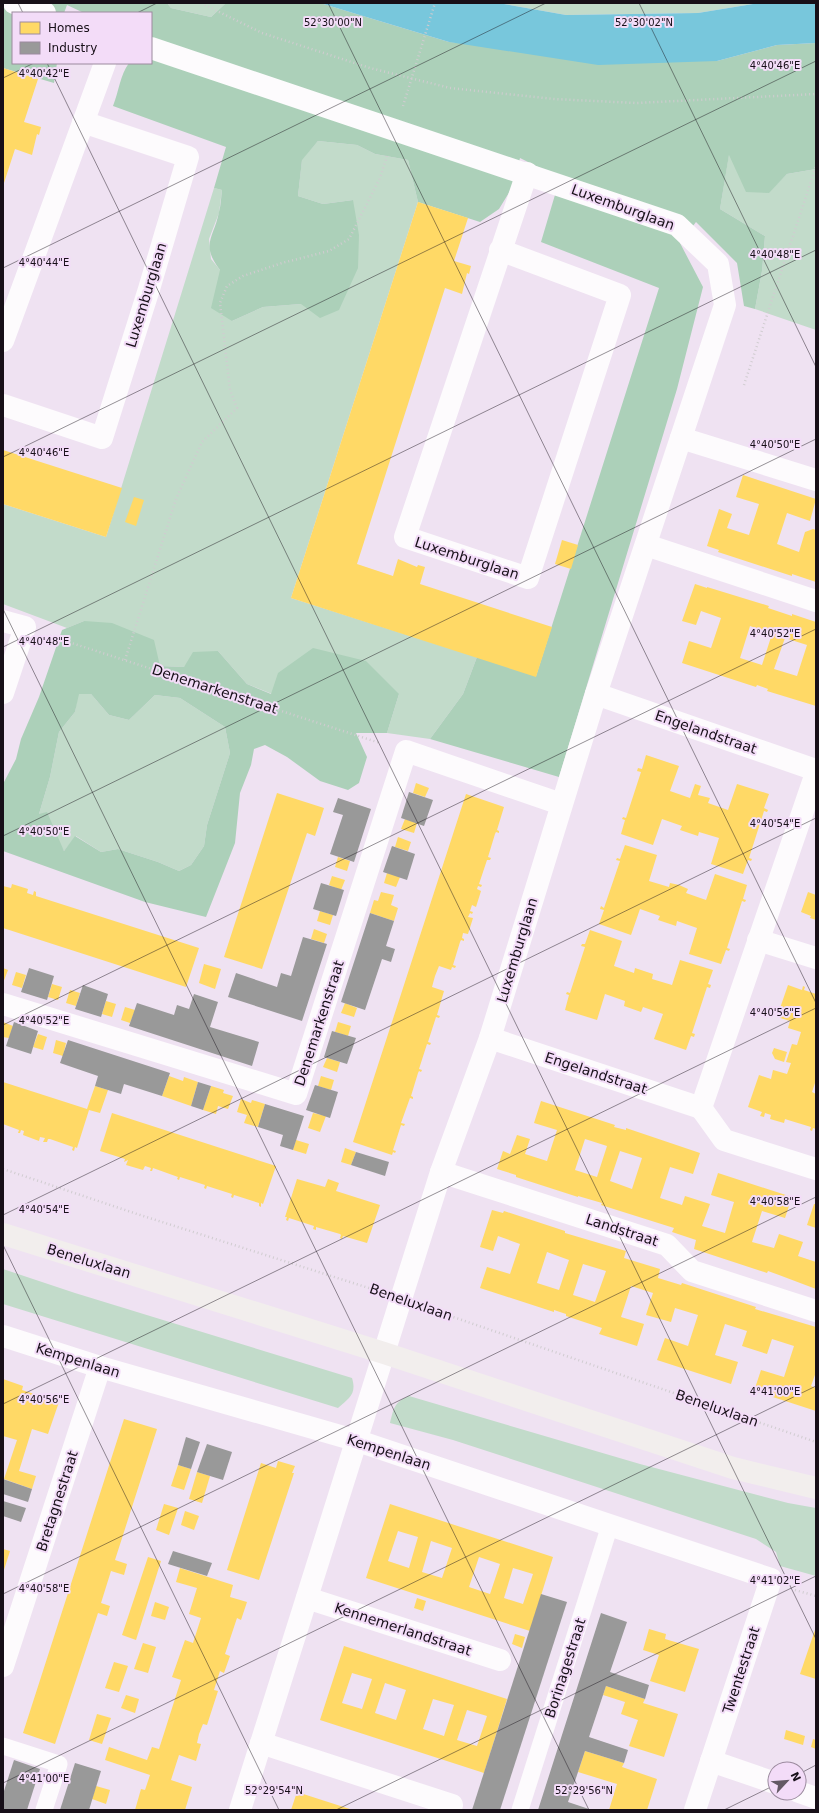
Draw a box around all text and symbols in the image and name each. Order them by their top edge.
legend [12,12,152,64]
text: 52°30'00"N [304,17,362,28]
text: 52°30'02"N [615,17,673,28]
text: Homes [48,21,90,35]
text: Industry [48,41,97,55]
text: 4°40'46"E [750,60,800,71]
text: 4°40'42"E [19,68,69,79]
street label: Luxemburglaan [569,181,677,233]
street label: Luxemburglaan [122,241,170,349]
text: 4°40'48"E [750,249,800,260]
text: 4°40'44"E [19,257,69,268]
text: 4°40'50"E [750,439,800,450]
text: 4°40'46"E [19,447,69,458]
street label: Luxemburglaan [413,534,521,582]
text: 4°40'52"E [750,628,800,639]
text: 4°40'48"E [19,636,69,647]
street label: Denemarkenstraat [150,661,280,717]
street label: Engelandstraat [653,707,759,757]
text: 4°40'54"E [750,818,800,829]
text: 4°40'50"E [19,826,69,837]
street label: Luxemburglaan [493,896,541,1004]
street label: Denemarkenstraat [291,958,347,1088]
text: 4°40'56"E [750,1007,800,1018]
text: 4°40'52"E [19,1015,69,1026]
street label: Engelandstraat [543,1049,650,1097]
text: 4°40'58"E [750,1196,800,1207]
text: 4°40'54"E [19,1204,69,1215]
street label: Landstraat [584,1211,661,1249]
street label: Beneluxlaan [45,1241,133,1281]
street label: Beneluxlaan [367,1280,455,1324]
street label: Kempenlaan [34,1340,122,1380]
street label: Beneluxlaan [673,1386,761,1430]
text: 4°41'00"E [750,1386,800,1397]
text: 4°40'56"E [19,1394,69,1405]
street label: Kempenlaan [345,1431,433,1473]
street label: Bretagnestraat [33,1448,81,1554]
text: 4°41'02"E [750,1575,800,1586]
text: 4°40'58"E [19,1583,69,1594]
street label: Kennemerlandstraat [333,1599,474,1659]
street label: Borinagestraat [541,1616,589,1720]
street label: Twentestraat [719,1624,763,1716]
north arrow [767,1761,807,1801]
text: N [788,1770,803,1784]
text: 4°41'00"E [19,1773,69,1784]
text: 52°29'54"N [245,1785,303,1796]
text: 52°29'56"N [555,1785,613,1796]

